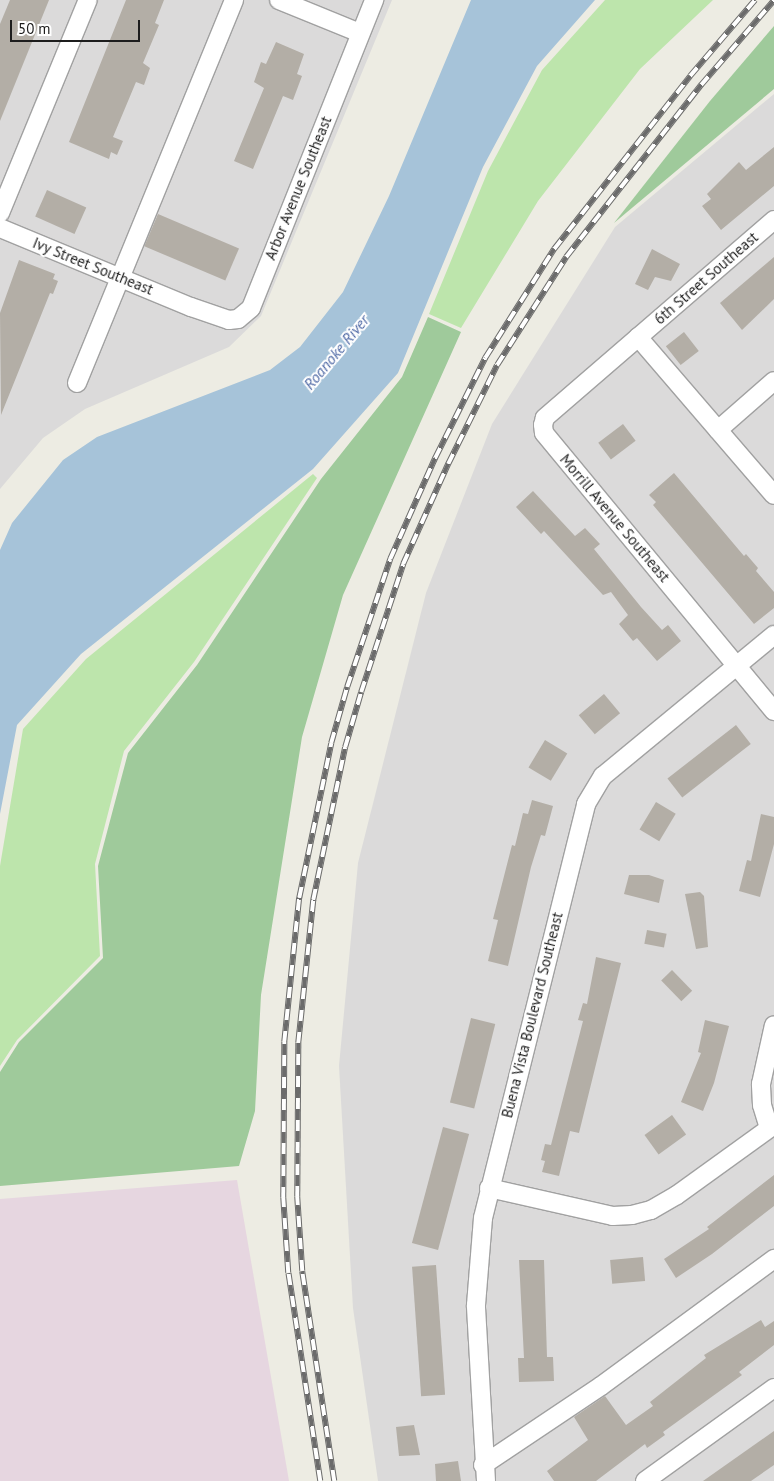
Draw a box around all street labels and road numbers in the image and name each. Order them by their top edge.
street label: Arbor Avenue Southeast [261,113,335,263]
street label: 6th Street Southeast [650,228,762,328]
street label: Ivy Street Southeast [30,234,156,298]
street label: Morrill Avenue Southeast [556,450,674,586]
street label: Buena Vista Boulevard Southeast [498,910,566,1120]

